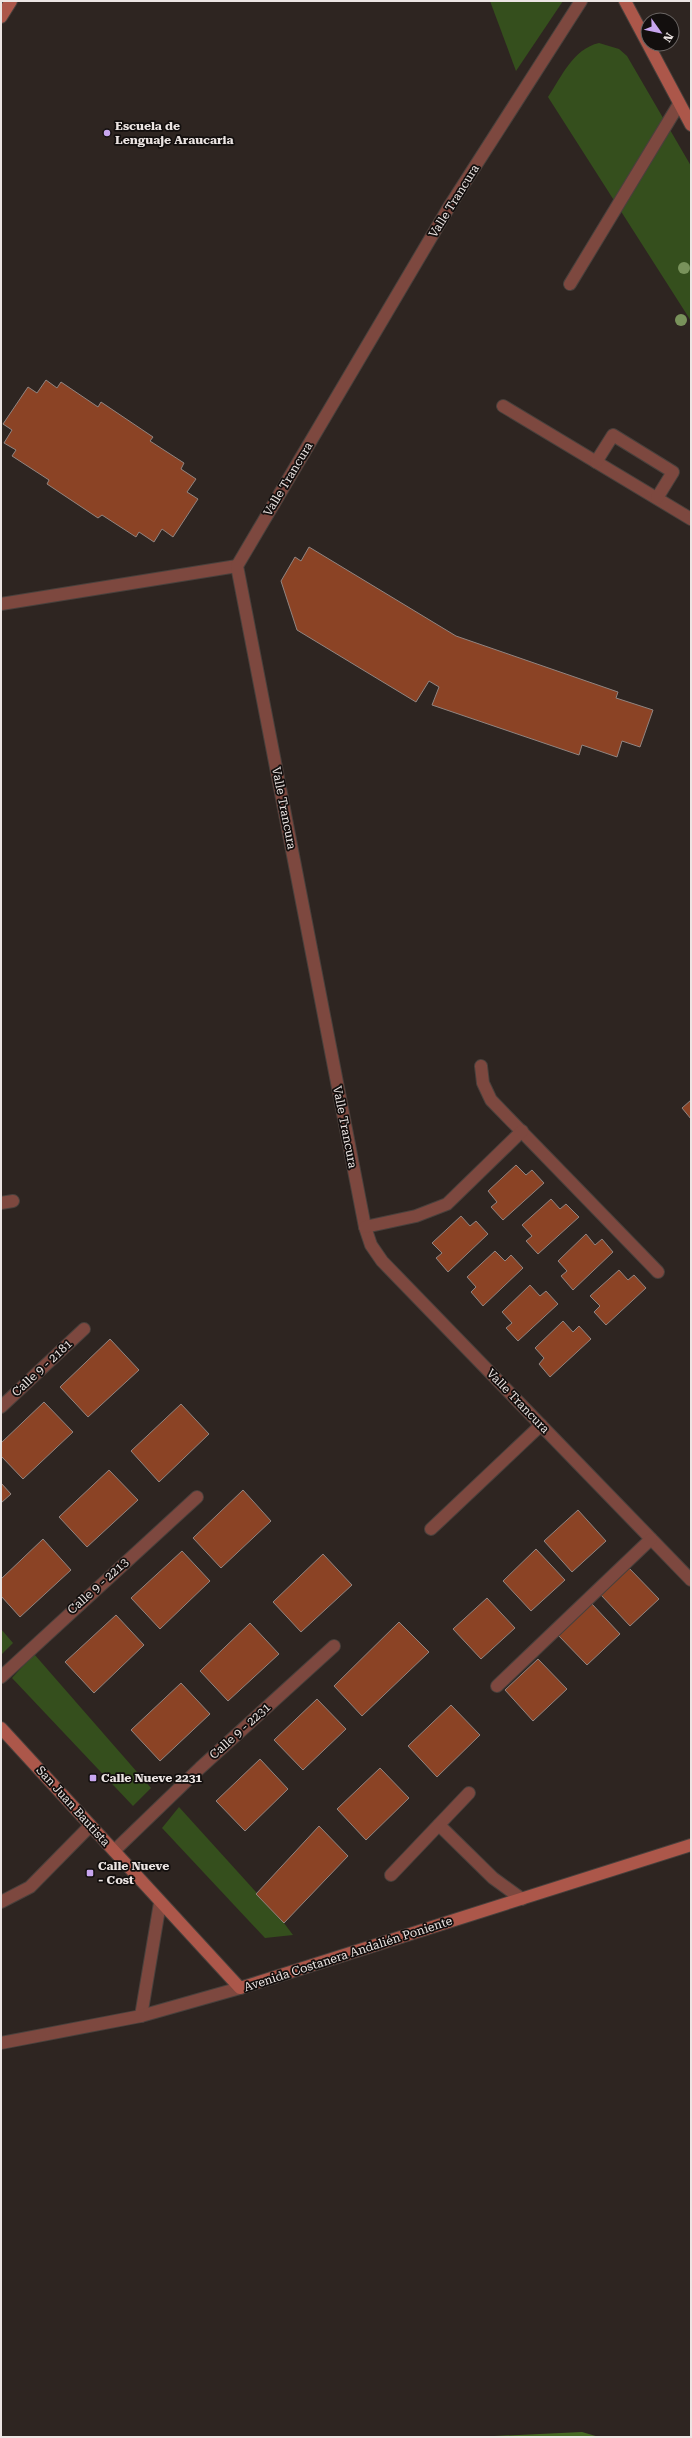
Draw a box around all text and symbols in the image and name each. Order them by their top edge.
north arrow [640,12,680,52]
text: N [660,30,676,45]
place label: Escuela de Lenguaje Araucaria [115,119,234,147]
marker: Escuela de Lenguaje Araucaria [102,128,112,138]
street label: Valle Trancura [426,161,482,240]
street label: Valle Trancura [260,439,316,518]
street label: Valle Trancura [269,766,299,851]
street label: Valle Trancura [330,1085,360,1170]
street label: Calle 9 - 2181 [9,1336,75,1399]
street label: Valle Trancura [484,1366,552,1436]
street label: Calle 9 - 2213 [65,1555,132,1617]
street label: Calle 9 - 2231 [207,1700,274,1762]
street label: San Juan Bautista [33,1763,113,1849]
place label: Calle Nueve 2231 [101,1771,202,1785]
marker: Calle Nueve 2231 [88,1773,98,1783]
place label: Calle Nueve - Cost [98,1859,169,1887]
marker: Calle Nueve - Cost [85,1868,95,1878]
street label: Avenida Costanera Andalién Poniente [242,1913,454,1994]

